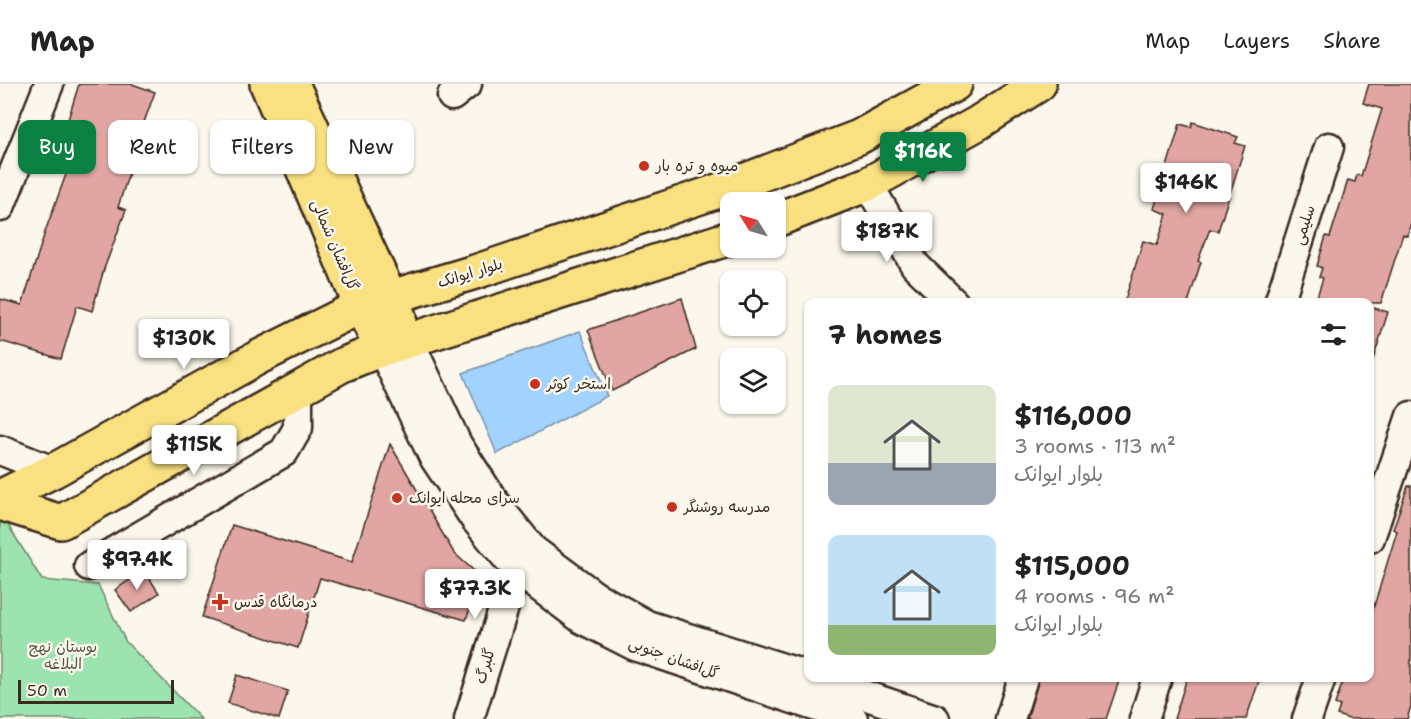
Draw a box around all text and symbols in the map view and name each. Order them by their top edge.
text: Map [30,22,95,60]
text: Map [1145,27,1190,55]
text: Layers [1223,27,1290,55]
text: Share [1323,27,1381,55]
chip: Buy [18,120,96,174]
chip: Rent [108,120,198,174]
chip: Filters [210,120,315,174]
chip: New [327,120,414,174]
pin: $116K [881,132,965,183]
text: $116K [894,138,952,164]
place label: میوه و تره بار [655,156,738,176]
marker: میوه و تره بار [637,159,651,173]
pin: $146K [1144,163,1228,214]
text: $146K [1154,169,1218,195]
north arrow [720,192,786,258]
map controls [720,192,786,414]
street label: گل‌افشان شمالی [307,196,363,294]
street label: سلیمی [1288,203,1320,247]
pin: $187K [845,212,929,263]
text: $187K [855,218,919,244]
street label: بلوار ایوانک [435,254,505,292]
button: locate [720,270,786,336]
text: 7 homes [828,317,942,352]
icon: filters [1317,318,1350,351]
pin: $130K [142,319,226,370]
text: $130K [152,325,216,351]
button: layers [720,348,786,414]
place label: استخر کوثر [545,374,611,394]
marker: استخر کوثر [528,377,542,391]
text: $116,000 [1014,398,1132,433]
icon: home [876,409,948,481]
pin: $115K [152,425,236,476]
text: $115K [166,431,222,457]
text: 3 rooms · 113 m² [1014,433,1176,459]
text: بلوار ایوانک [1014,461,1103,487]
place label: سرای محله ایوانک [409,488,520,508]
marker: سرای محله ایوانک [390,491,404,505]
place label: مدرسه روشنگر [682,497,770,517]
marker: مدرسه روشنگر [665,500,679,514]
pin: $97.4K [88,540,186,591]
text: $97.4K [101,546,173,572]
text: $115,000 [1014,548,1130,583]
icon: home [876,559,948,631]
pin: $77.3K [426,569,524,620]
text: $77.3K [439,575,511,601]
text: 4 rooms · 96 m² [1014,583,1175,609]
place label: درمانگاه قدس [234,592,317,612]
marker: درمانگاه قدس [211,593,229,611]
text: بلوار ایوانک [1014,611,1103,637]
street label: گل‌افشان جنوبی [626,632,722,684]
park label: بوستان نهج البلاغه [29,637,97,674]
street label: گلبرگ [470,646,500,686]
scale bar [18,677,174,704]
text: 50 m [27,680,67,701]

